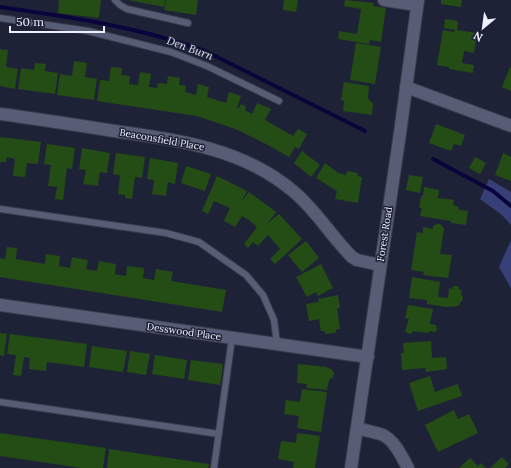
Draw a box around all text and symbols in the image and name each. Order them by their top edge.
scale bar [10,8,104,34]
north arrow [463,8,503,48]
text: 50 m [16,14,44,29]
text: N [471,28,485,45]
water label: Den Burn [165,33,215,63]
street label: Beaconsfield Place [118,126,206,153]
street label: Forest Road [374,206,395,262]
street label: Desswood Place [146,320,222,343]

